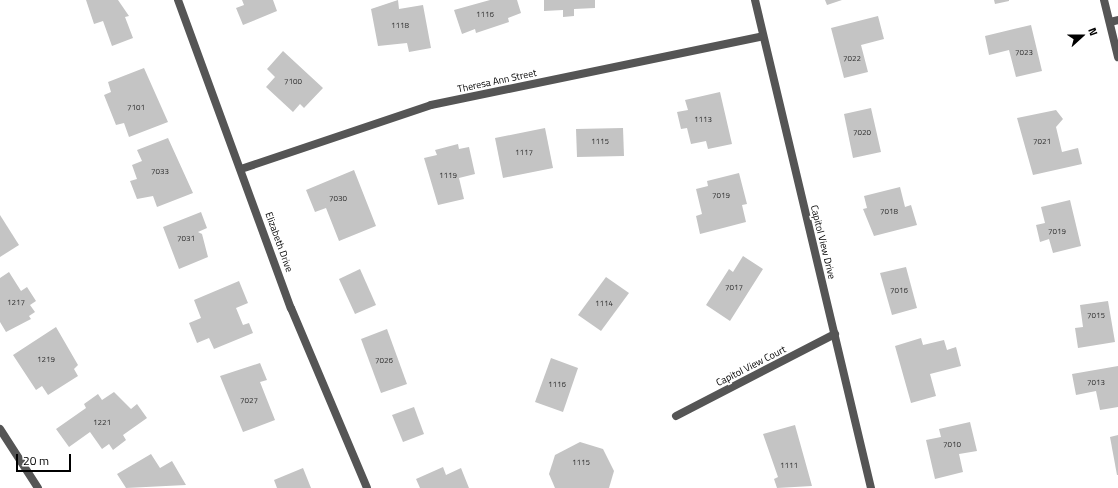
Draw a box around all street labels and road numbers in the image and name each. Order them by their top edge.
street label: Theresa Ann Street [456,67,538,95]
street label: Capitol View Drive [808,204,838,280]
street label: Elizabeth Drive [263,210,295,274]
street label: Capitol View Court [714,343,788,389]

